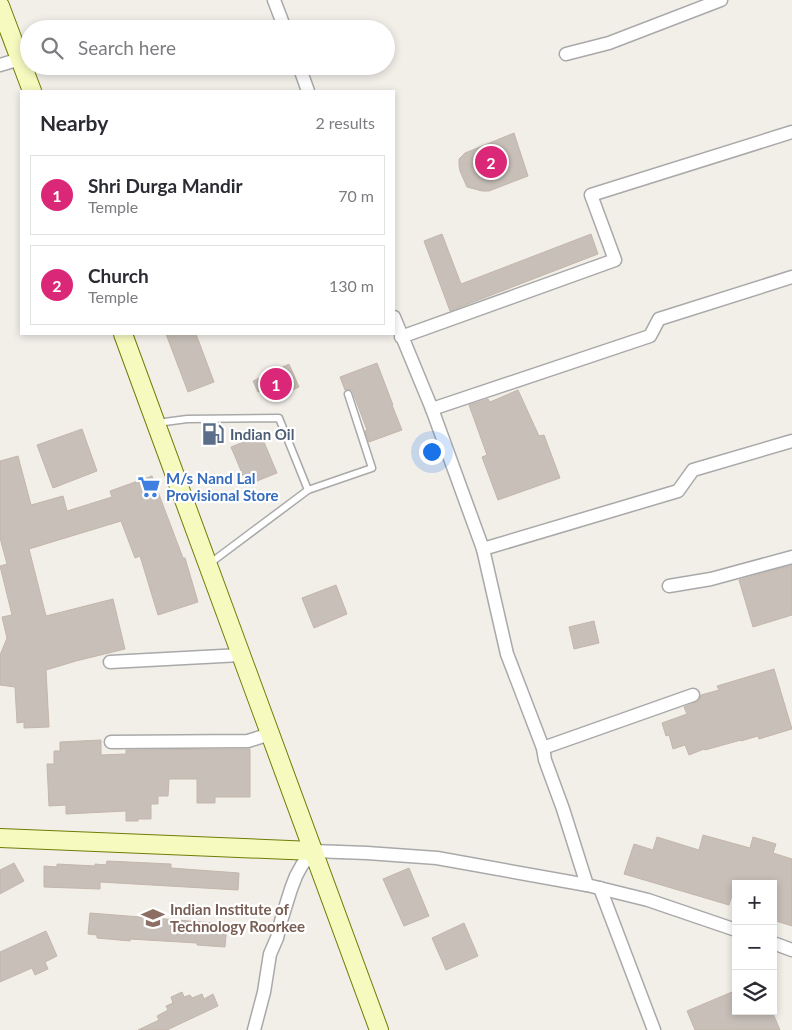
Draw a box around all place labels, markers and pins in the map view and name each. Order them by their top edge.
pin: 2 [475,143,507,181]
pin: 1 [260,365,292,403]
fuel station icon: Indian Oil [200,421,226,447]
place label: Indian Oil [230,425,294,443]
place label: M/s Nand Lal Provisional Store [166,469,279,504]
supermarket icon: M/s Nand Lal Provisional Store [136,474,162,500]
place label: Indian Institute of Technology Roorkee [170,900,305,935]
school or university icon: Indian Institute of Technology Roorkee [140,905,166,931]

